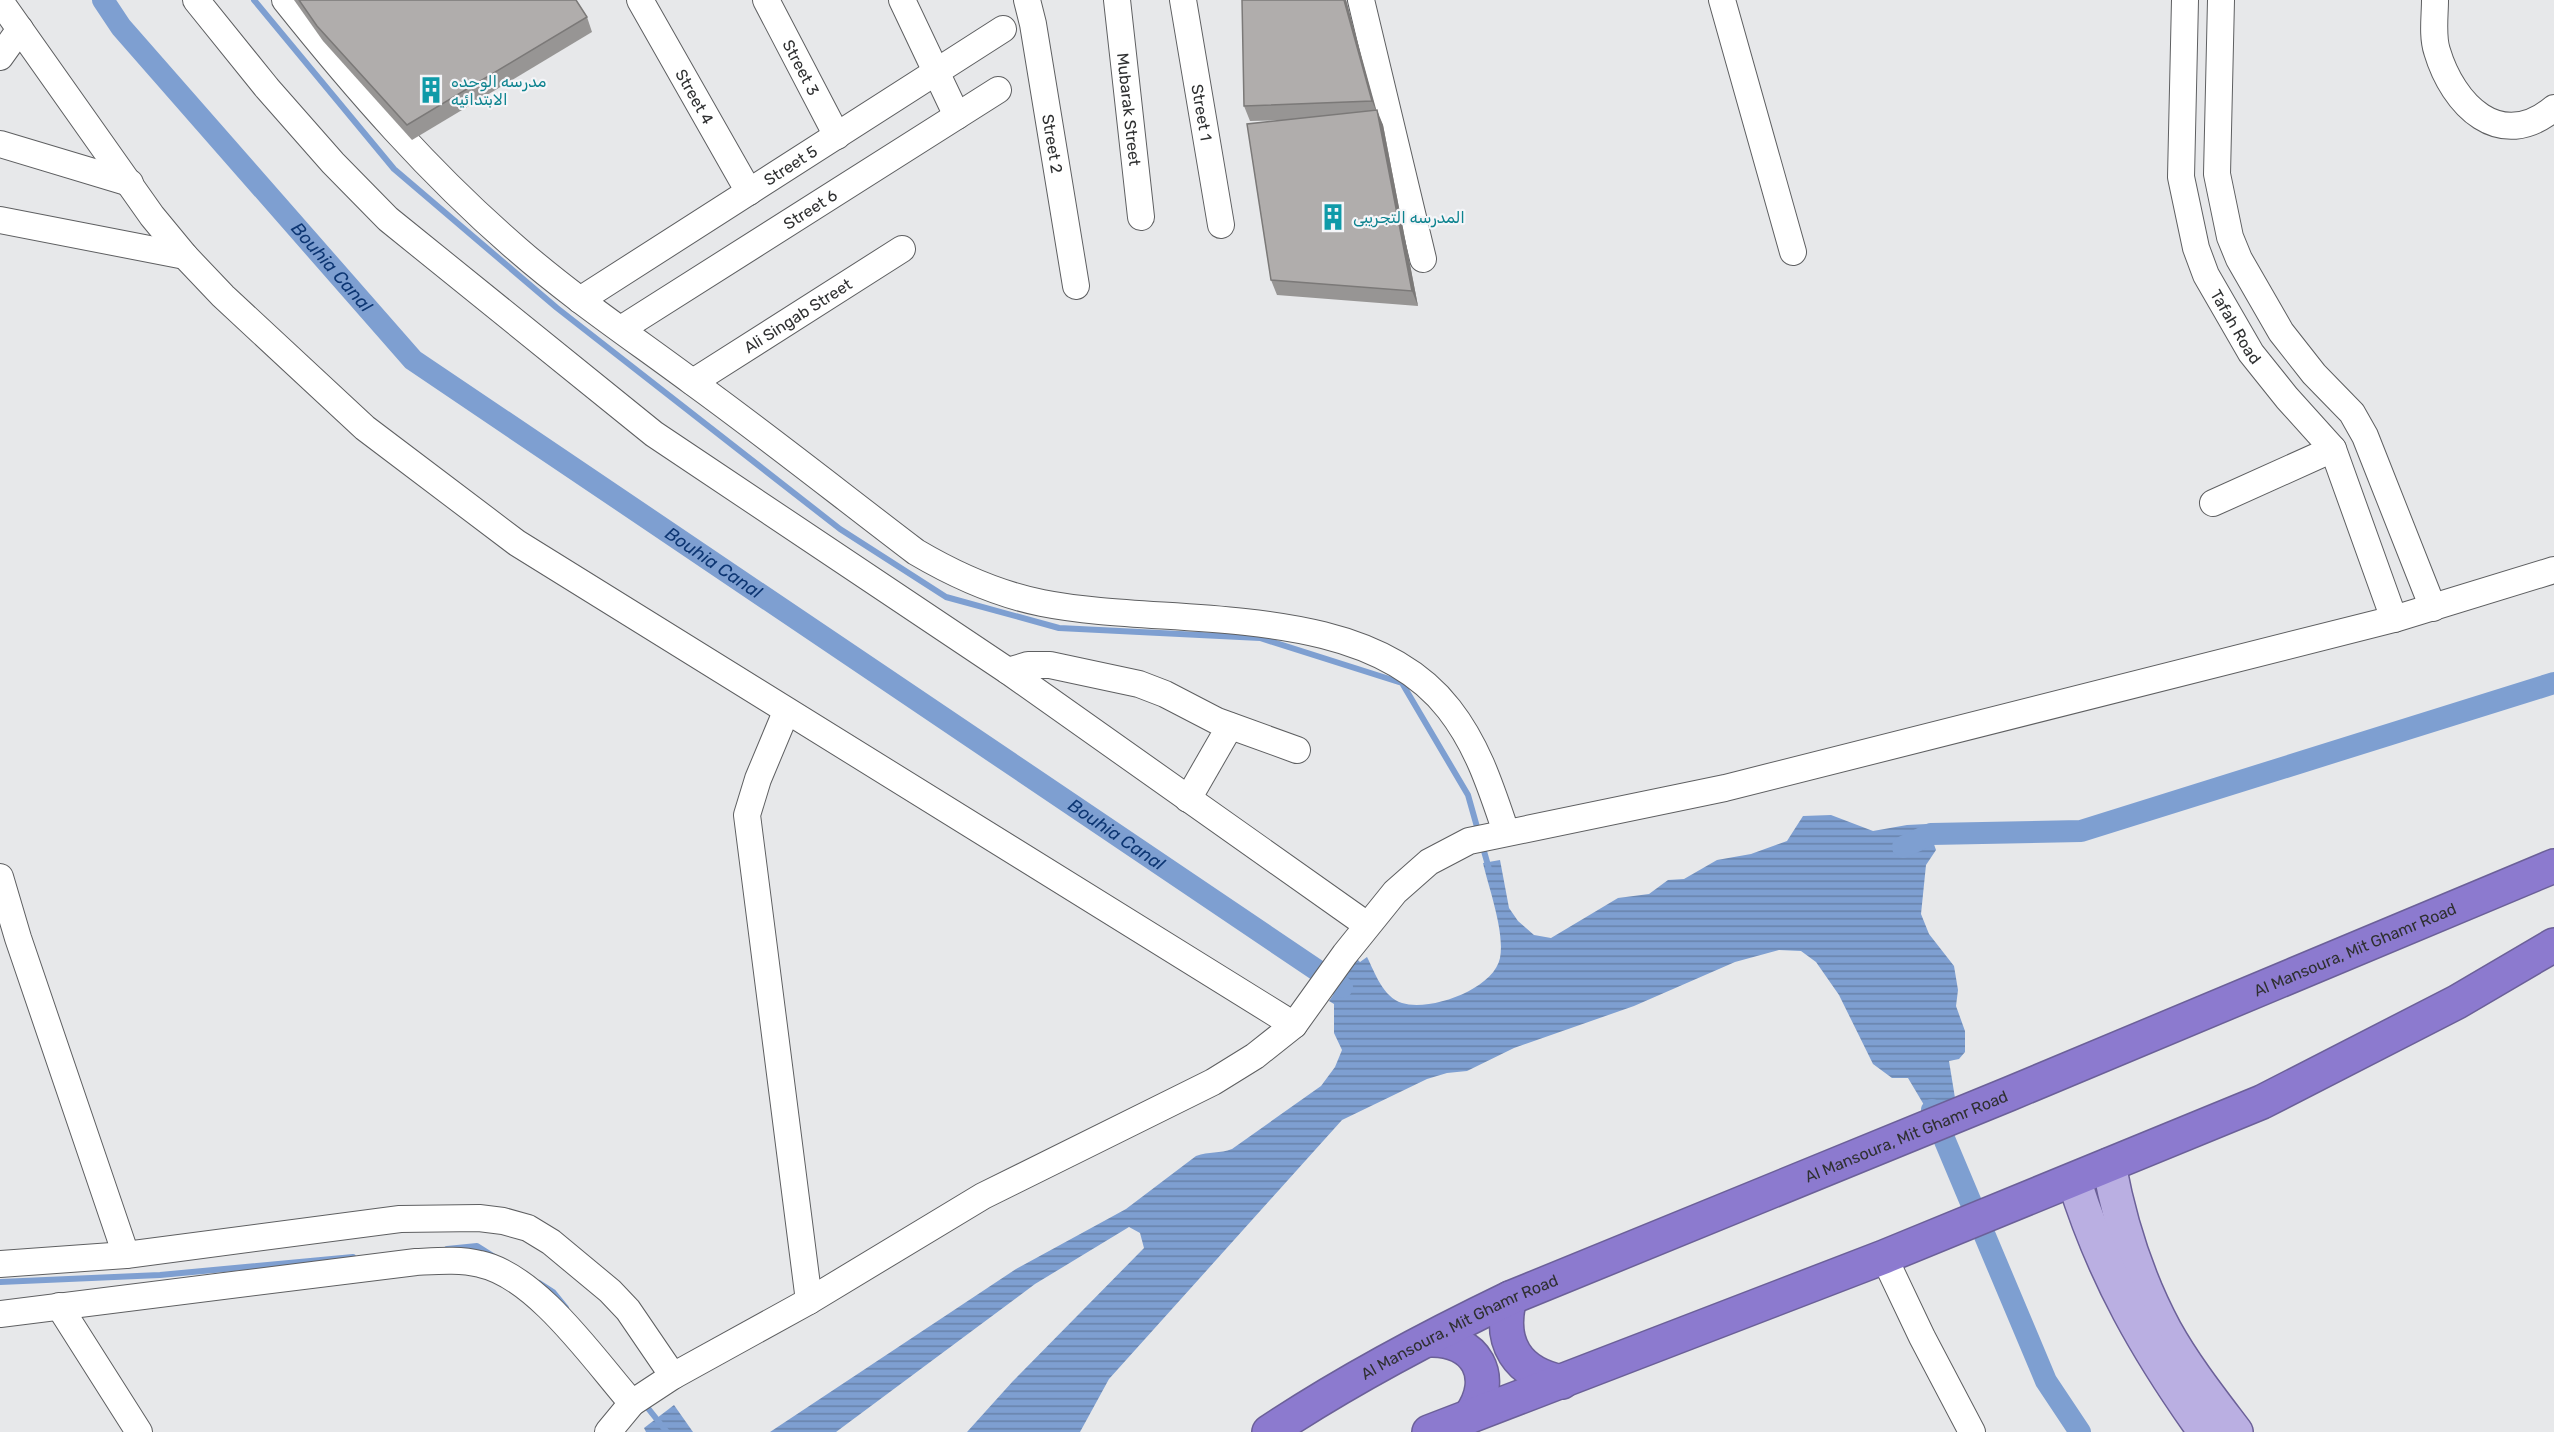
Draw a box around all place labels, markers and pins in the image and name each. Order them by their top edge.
place label: مدرسه الوحده الابتدائيه [451,72,547,109]
building icon: مدرسه الوحده الابتدائيه [416,75,446,105]
building icon: المدرسه التجريبى [1318,202,1348,232]
place label: المدرسه التجريبى [1353,208,1465,228]

